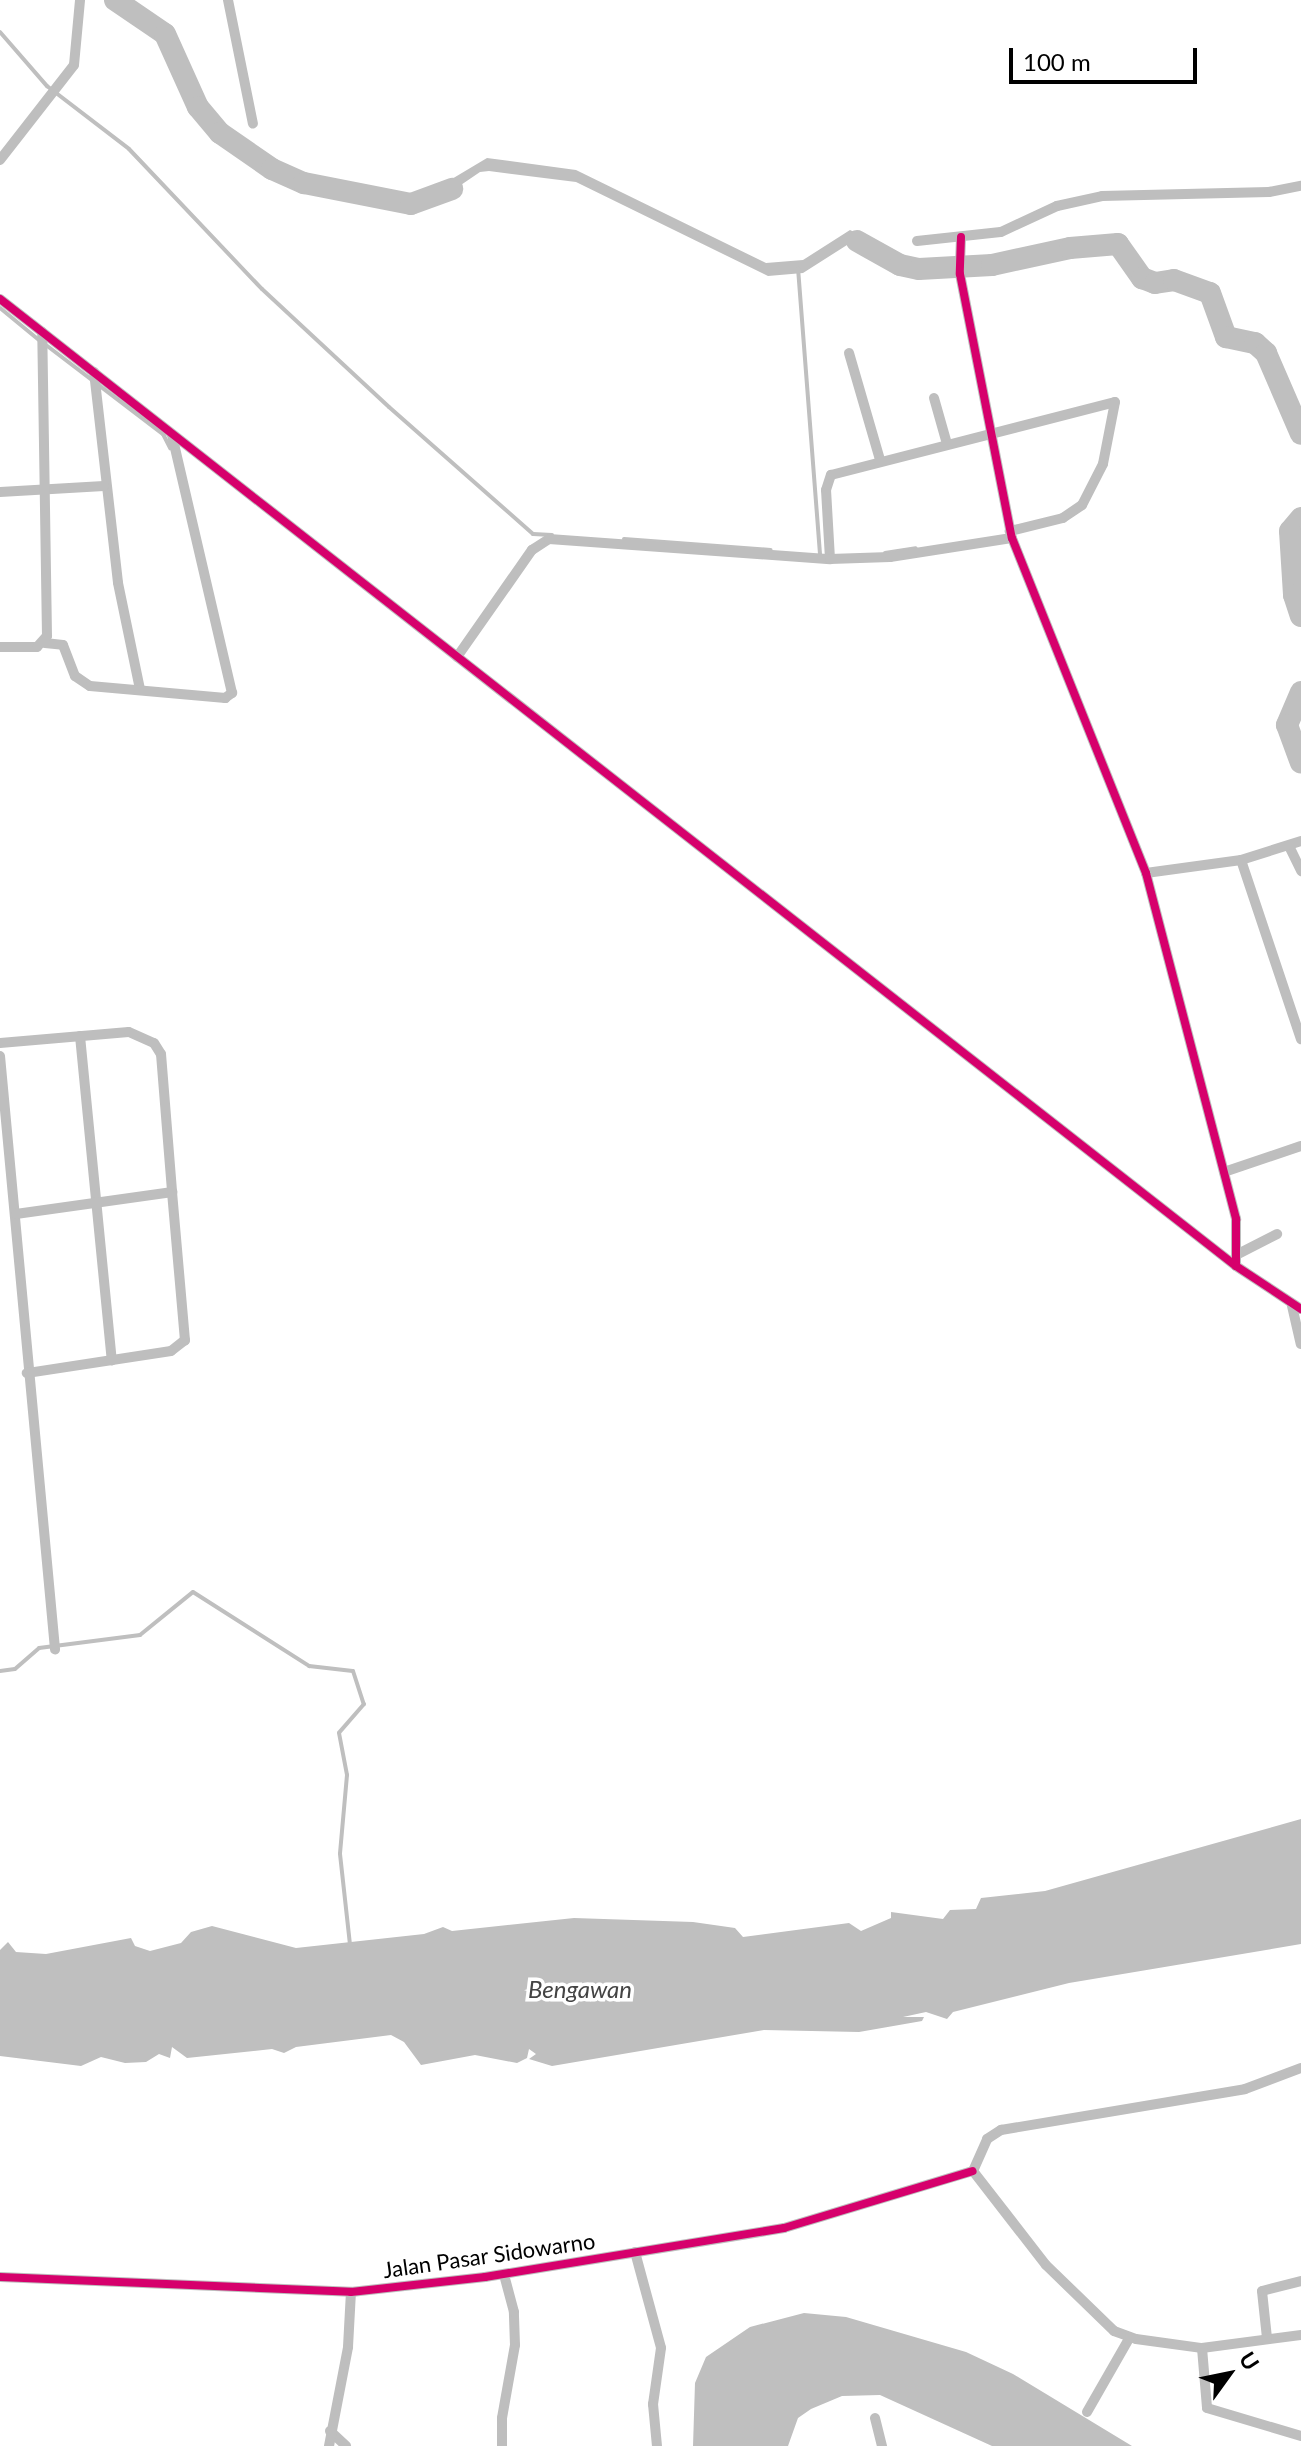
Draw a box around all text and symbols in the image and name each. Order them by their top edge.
scale bar [1013,32,1201,82]
text: 100 m [1023,47,1091,76]
water label: Bengawan [528,1975,632,2003]
street label: Jalan Pasar Sidowarno [381,2227,597,2283]
north arrow [1189,2334,1269,2414]
text: U [1234,2346,1265,2375]

